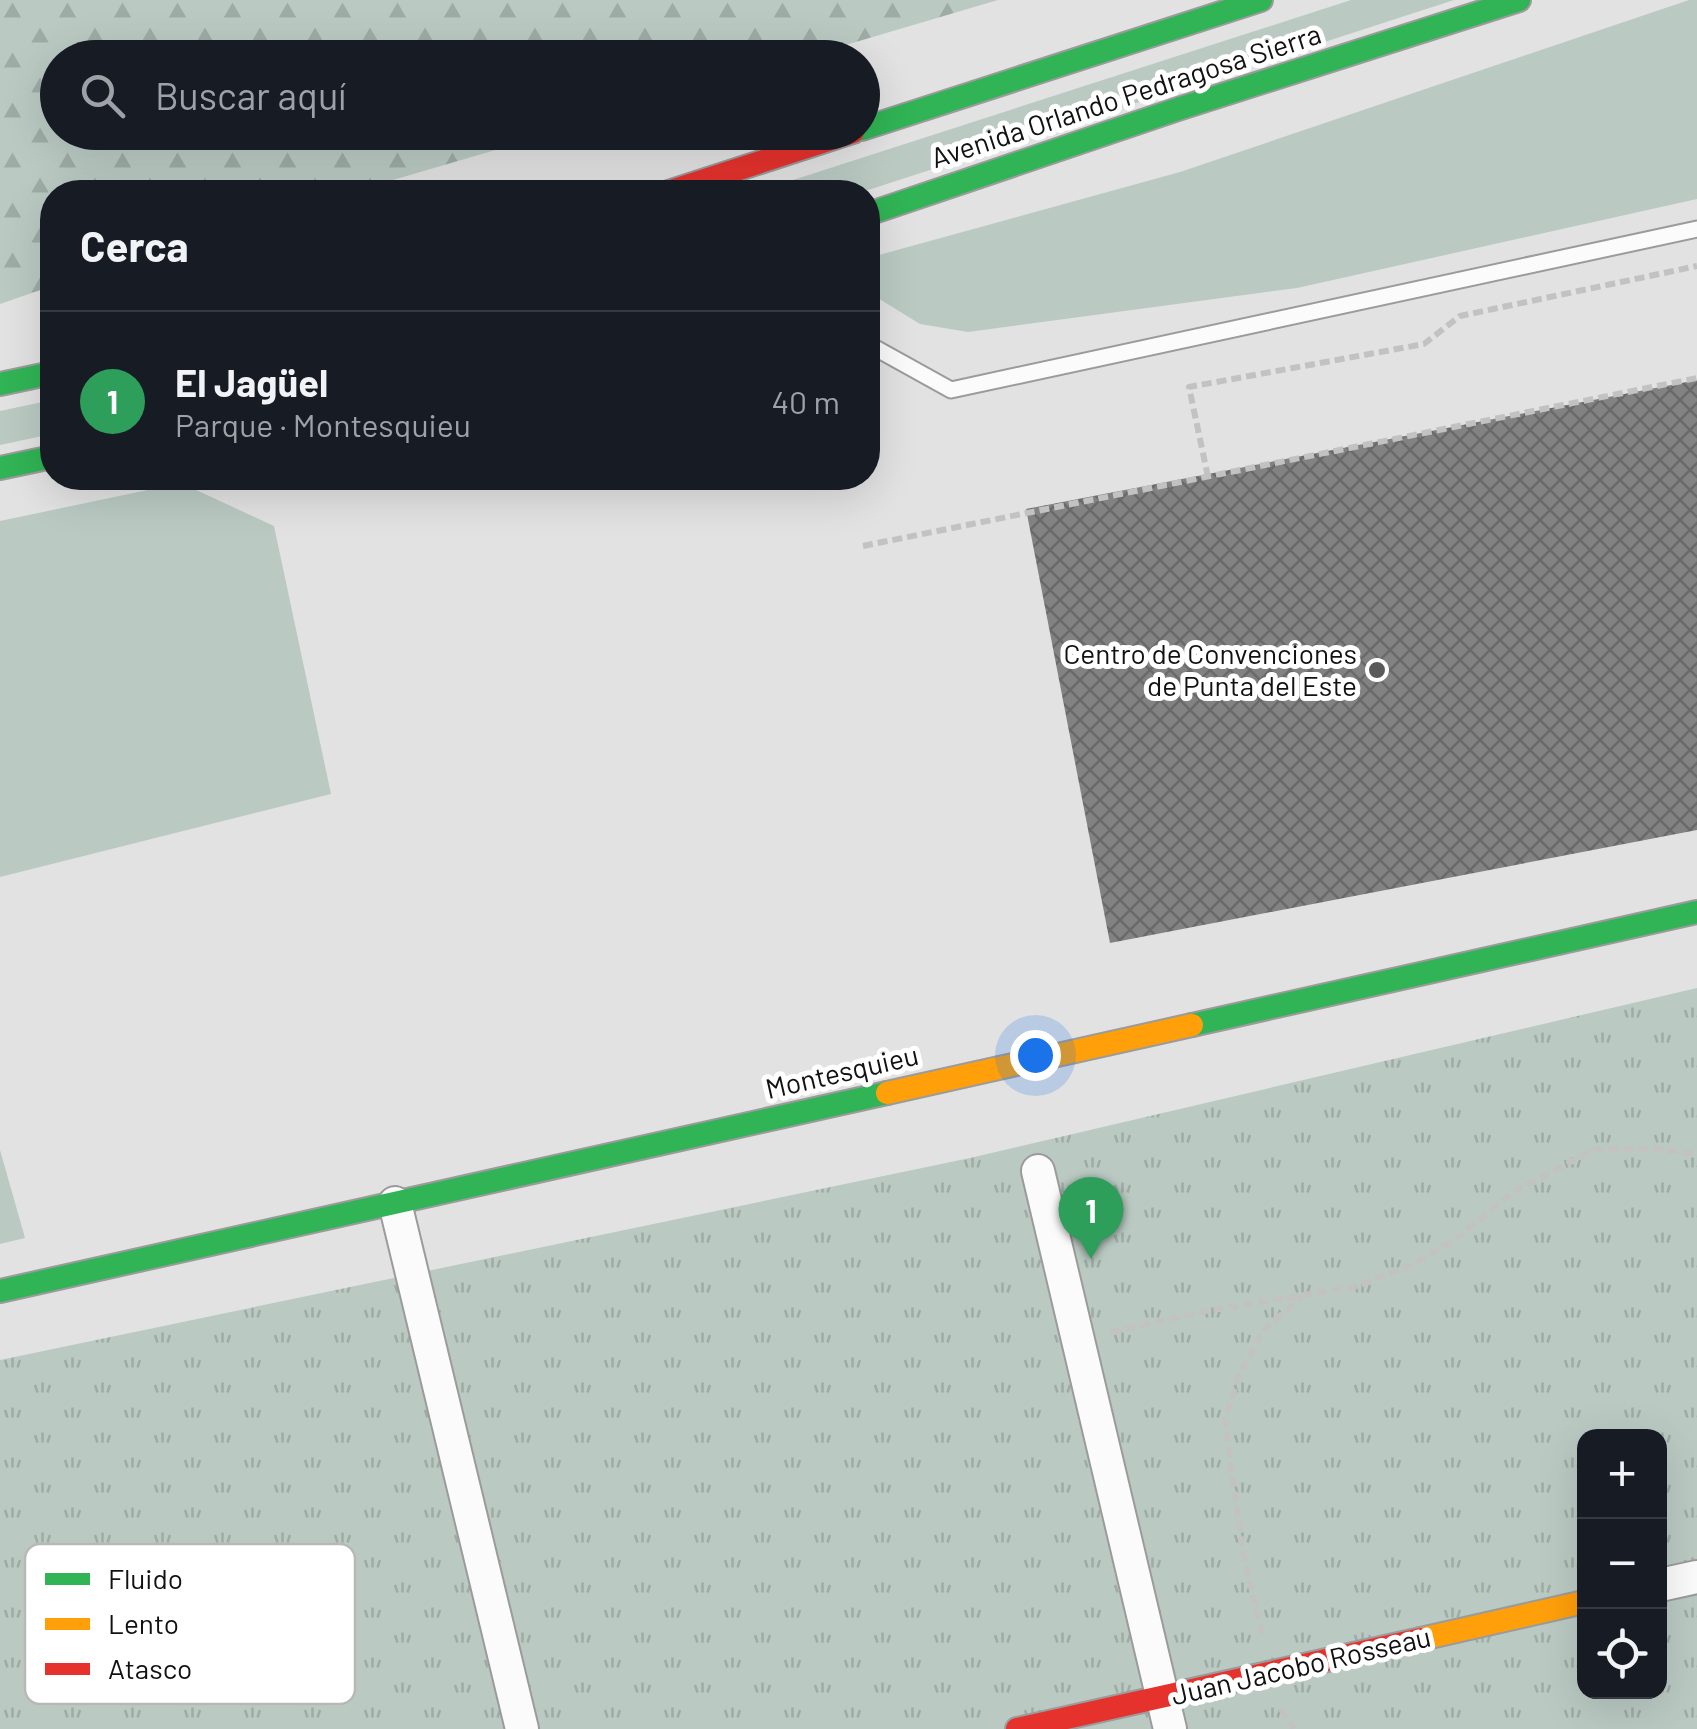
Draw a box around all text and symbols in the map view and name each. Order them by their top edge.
street label: Avenida Orlando Pedragosa Sierra [926,16,1325,174]
search box [40,40,880,150]
icon: search [75,68,130,123]
text: Buscar aquí [155,72,346,118]
text: Cerca [80,220,189,270]
text: El Jagüel [175,359,328,405]
text: 1 [107,382,118,420]
text: 40 m [771,382,840,420]
text: Parque · Montesquieu [175,405,471,443]
place label: Centro de Convenciones de Punta del Este [1063,636,1357,702]
marker: Centro de Convenciones de Punta del Este [1366,659,1388,681]
your location [1010,1030,1061,1081]
street label: Montesquieu [762,1037,922,1105]
pin: 1 [1058,1176,1124,1259]
map controls [1577,1429,1667,1699]
button: + [1577,1429,1667,1519]
button: − [1577,1519,1667,1609]
legend [25,1544,355,1704]
text: Fluido [108,1561,183,1595]
text: Lento [108,1606,179,1640]
button: locate [1577,1609,1667,1699]
street label: Juan Jacobo Rosseau [1168,1619,1434,1711]
text: Atasco [108,1651,192,1685]

